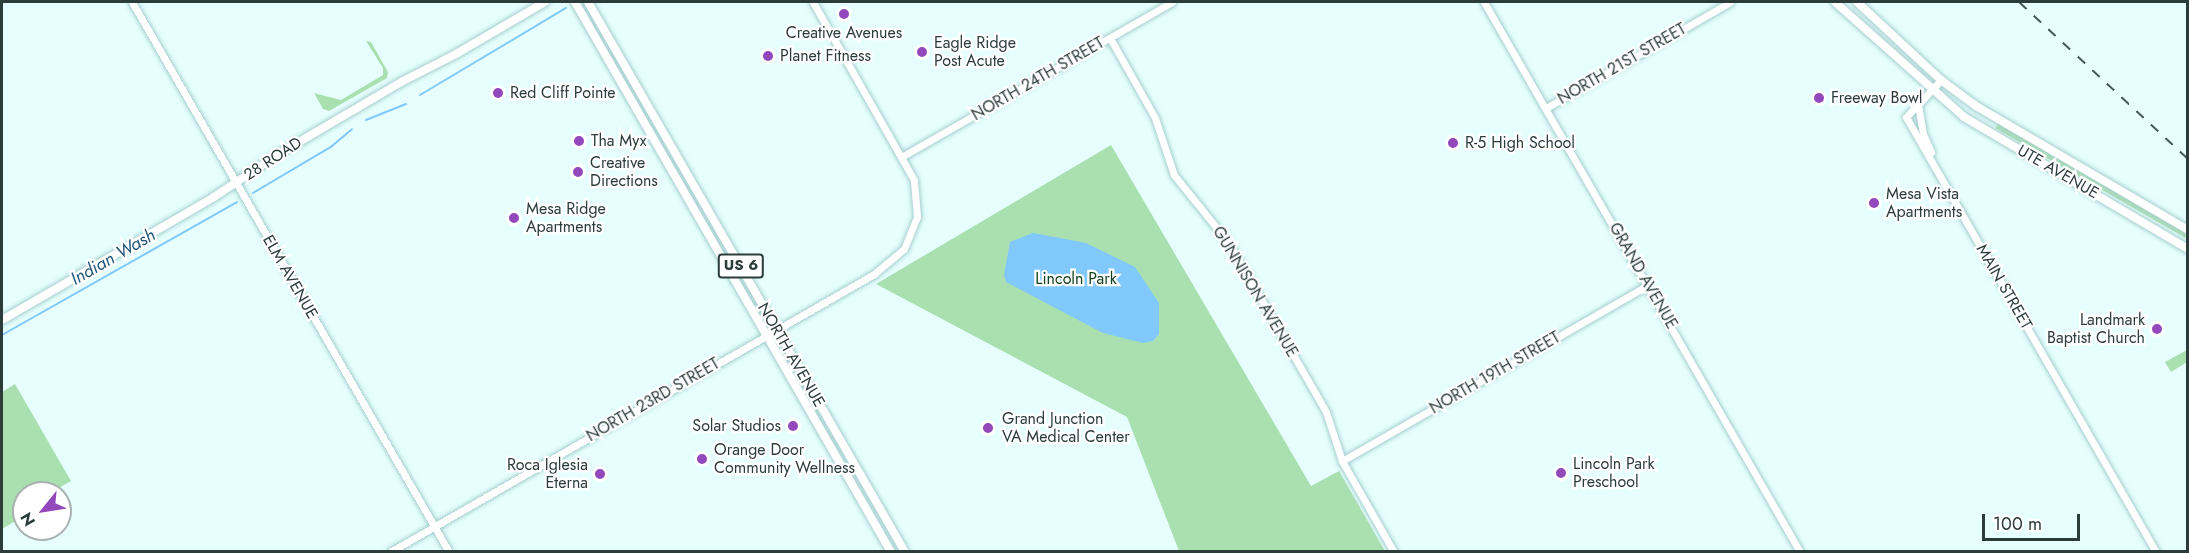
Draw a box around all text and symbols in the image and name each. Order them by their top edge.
marker: Creative Avenues [837,7,851,21]
street label: NORTH 21ST STREET [1554,19,1690,109]
place label: Creative Avenues [786,23,902,43]
place label: Eagle Ridge Post Acute [934,33,1016,71]
street label: NORTH 24TH STREET [968,33,1108,125]
marker: Eagle Ridge Post Acute [915,45,929,59]
place label: Planet Fitness [780,46,871,66]
marker: Planet Fitness [761,49,775,63]
place label: Red Cliff Pointe [510,83,616,103]
marker: Red Cliff Pointe [491,86,505,100]
place label: Freeway Bowl [1831,88,1922,108]
marker: Freeway Bowl [1812,91,1826,105]
place label: Tha Myx [591,131,647,151]
street label: 28 ROAD [240,133,306,185]
place label: R-5 High School [1465,133,1575,153]
marker: Tha Myx [572,134,586,148]
marker: R-5 High School [1446,136,1460,150]
street label: UTE AVENUE [2014,141,2102,203]
place label: Creative Directions [590,153,658,191]
marker: Creative Directions [571,165,585,179]
place label: Mesa Vista Apartments [1886,184,1962,222]
marker: Mesa Vista Apartments [1867,196,1881,210]
place label: Mesa Ridge Apartments [526,199,606,237]
marker: Mesa Ridge Apartments [507,211,521,225]
street label: GRAND AVENUE [1605,219,1681,333]
street label: GUNNISON AVENUE [1208,223,1302,361]
water label: Indian Wash [67,224,159,290]
street label: ELM AVENUE [258,232,322,322]
street label: MAIN STREET [1972,241,2036,333]
road number: US 6 [717,254,765,278]
park label: Lincoln Park [1035,269,1117,289]
street label: NORTH AVENUE [753,299,829,411]
place label: Landmark Baptist Church [2047,310,2145,348]
marker: Landmark Baptist Church [2150,322,2164,336]
street label: NORTH 19TH STREET [1426,328,1564,418]
street label: NORTH 23RD STREET [583,354,723,446]
place label: Grand Junction VA Medical Center [1002,409,1130,447]
place label: Solar Studios [692,416,781,436]
marker: Solar Studios [786,419,800,433]
marker: Grand Junction VA Medical Center [979,419,997,437]
place label: Orange Door Community Wellness [714,440,855,478]
marker: Orange Door Community Wellness [695,452,709,466]
place label: Lincoln Park Preschool [1573,454,1655,492]
place label: Roca Iglesia Eterna [507,455,588,493]
marker: Lincoln Park Preschool [1554,466,1568,480]
marker: Roca Iglesia Eterna [593,467,607,481]
north arrow [12,481,72,541]
scale bar [1985,502,2082,540]
text: N [15,508,41,531]
text: 100 m [1993,511,2042,537]

